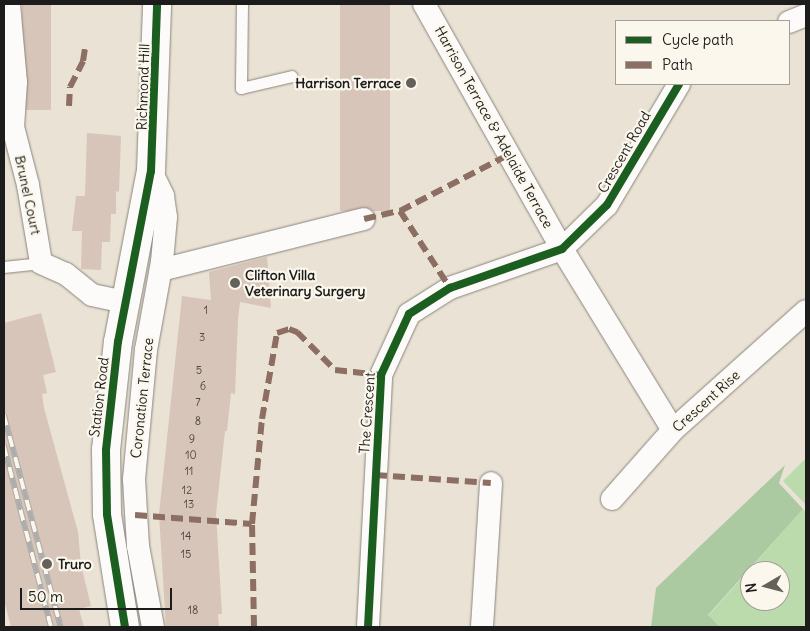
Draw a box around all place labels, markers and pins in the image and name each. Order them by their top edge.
place label: Harrison Terrace [295,75,401,91]
marker: Harrison Terrace [405,77,417,89]
place label: Clifton Villa Veterinary Surgery [245,267,365,300]
marker: Clifton Villa Veterinary Surgery [229,277,241,289]
place label: Truro [58,556,92,572]
marker: Truro [40,557,54,571]

